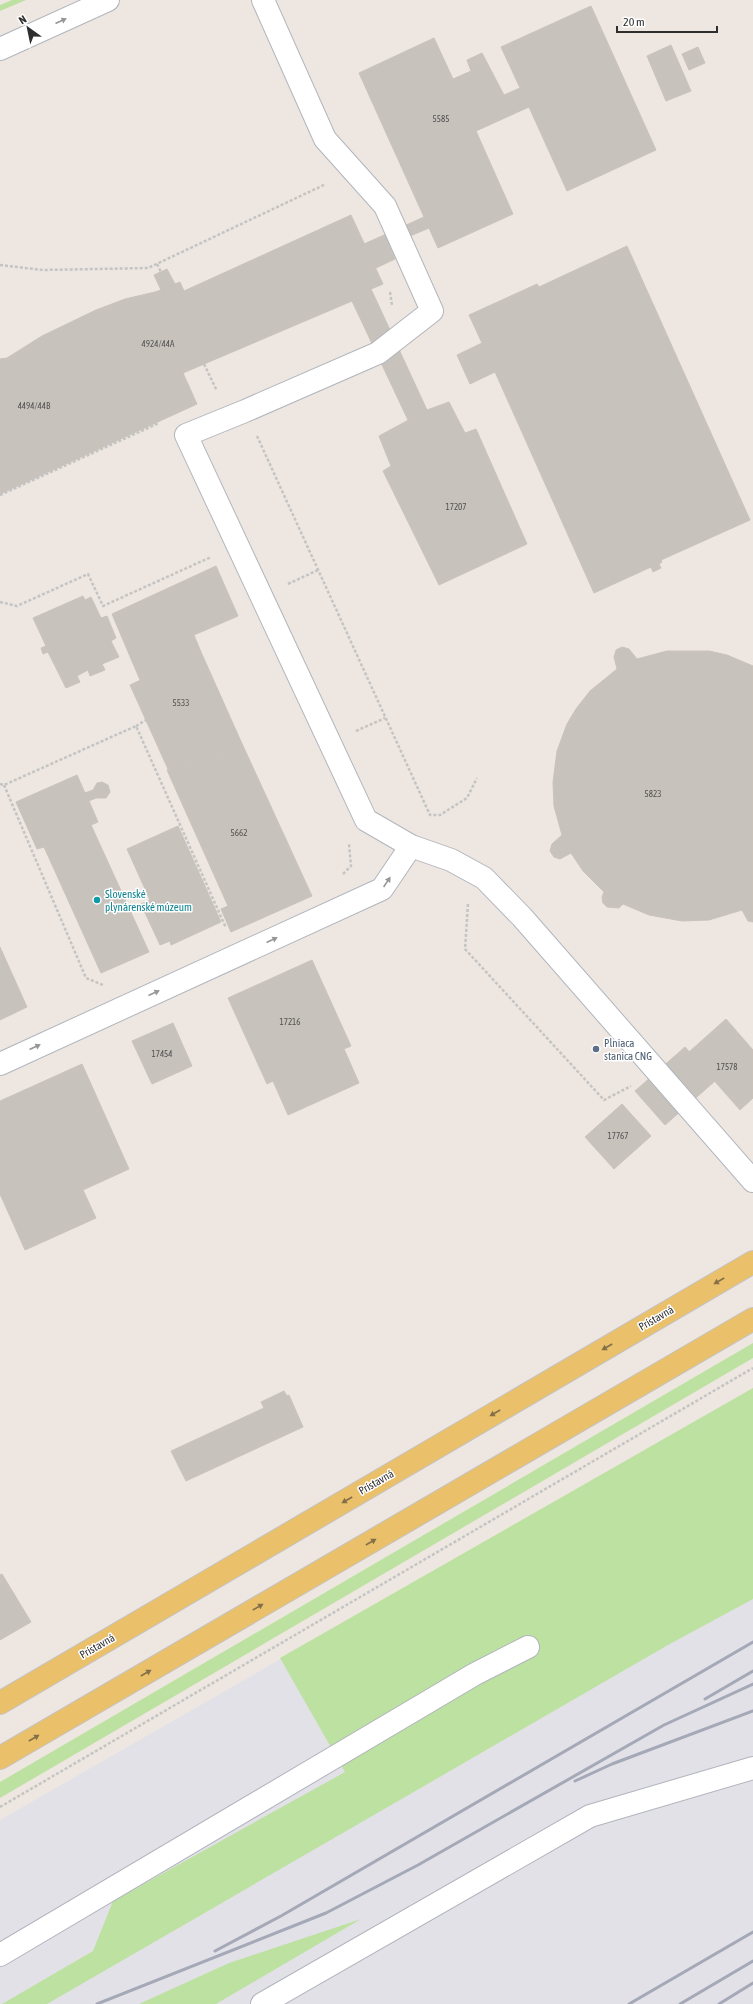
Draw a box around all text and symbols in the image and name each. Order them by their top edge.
north arrow [8,8,48,48]
scale bar [617,8,717,34]
text: N [17,13,29,26]
text: 20 m [623,15,645,29]
one-way arrow [55,18,67,24]
house number: 5585 [433,114,449,124]
house number: 4924/44A [142,339,175,349]
house number: 4494/44B [18,401,51,411]
house number: 17207 [445,502,467,512]
house number: 5533 [173,698,189,708]
house number: 5823 [645,789,661,799]
house number: 5662 [231,828,247,838]
one-way arrow [383,877,391,887]
place label: Slovenské plynárenské múzeum [105,888,192,913]
marker: Slovenské plynárenské múzeum [92,895,102,905]
one-way arrow [266,937,278,943]
one-way arrow [148,990,160,996]
house number: 17216 [279,1017,301,1027]
place label: Plniaca stanica CNG [604,1037,652,1062]
one-way arrow [30,1044,41,1050]
marker: Plniaca stanica CNG [591,1044,601,1054]
house number: 17454 [151,1049,173,1059]
house number: 17578 [716,1062,738,1072]
house number: 17767 [607,1131,629,1141]
one-way arrow [713,1278,725,1285]
street label: Prístavná [636,1303,676,1333]
one-way arrow [602,1343,612,1351]
one-way arrow [489,1409,501,1416]
street label: Prístavná [356,1467,396,1497]
one-way arrow [341,1496,353,1503]
one-way arrow [365,1538,377,1545]
one-way arrow [252,1604,264,1611]
street label: Prístavná [77,1631,117,1661]
one-way arrow [140,1669,152,1676]
one-way arrow [28,1735,40,1742]

